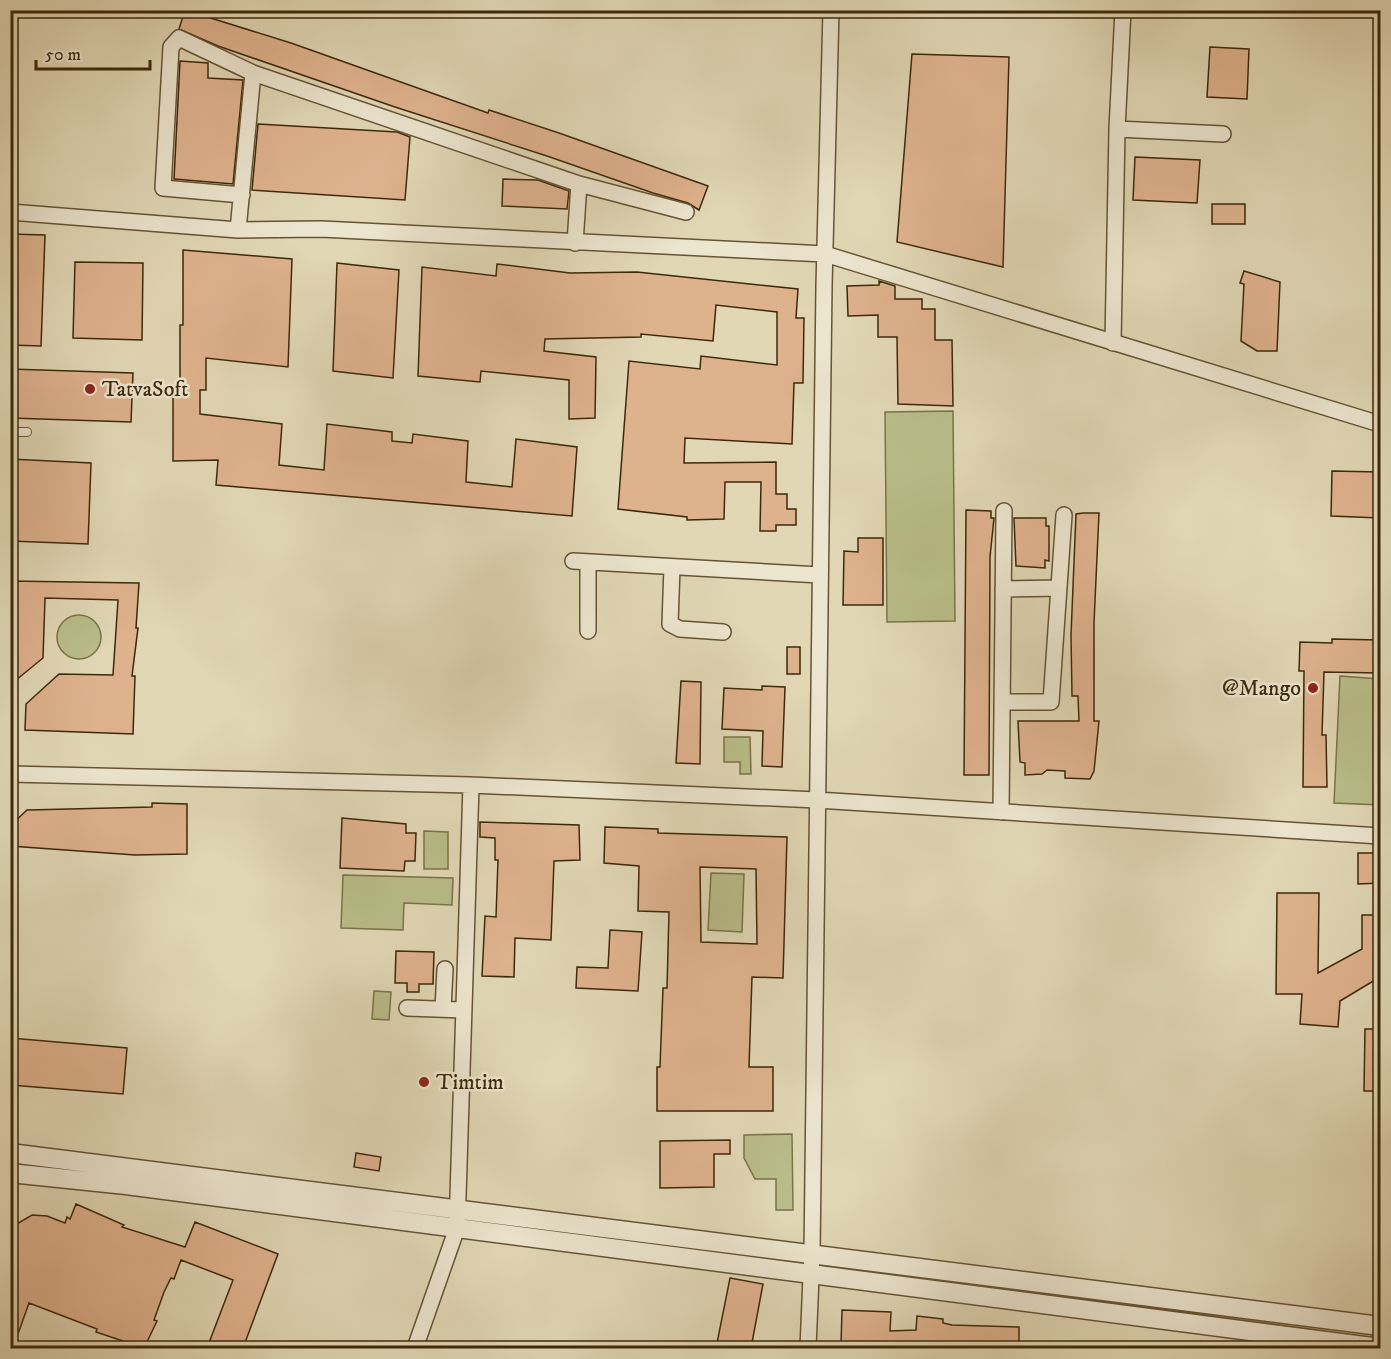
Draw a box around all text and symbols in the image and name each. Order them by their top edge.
scale bar [36,33,150,71]
text: 50 m [45,44,81,66]
place label: TatvaSoft [102,376,188,403]
marker: TatvaSoft [83,382,97,396]
place label: @Mango [1222,675,1301,702]
marker: @Mango [1306,681,1320,695]
place label: Timtim [436,1069,504,1096]
marker: Timtim [417,1075,431,1089]

